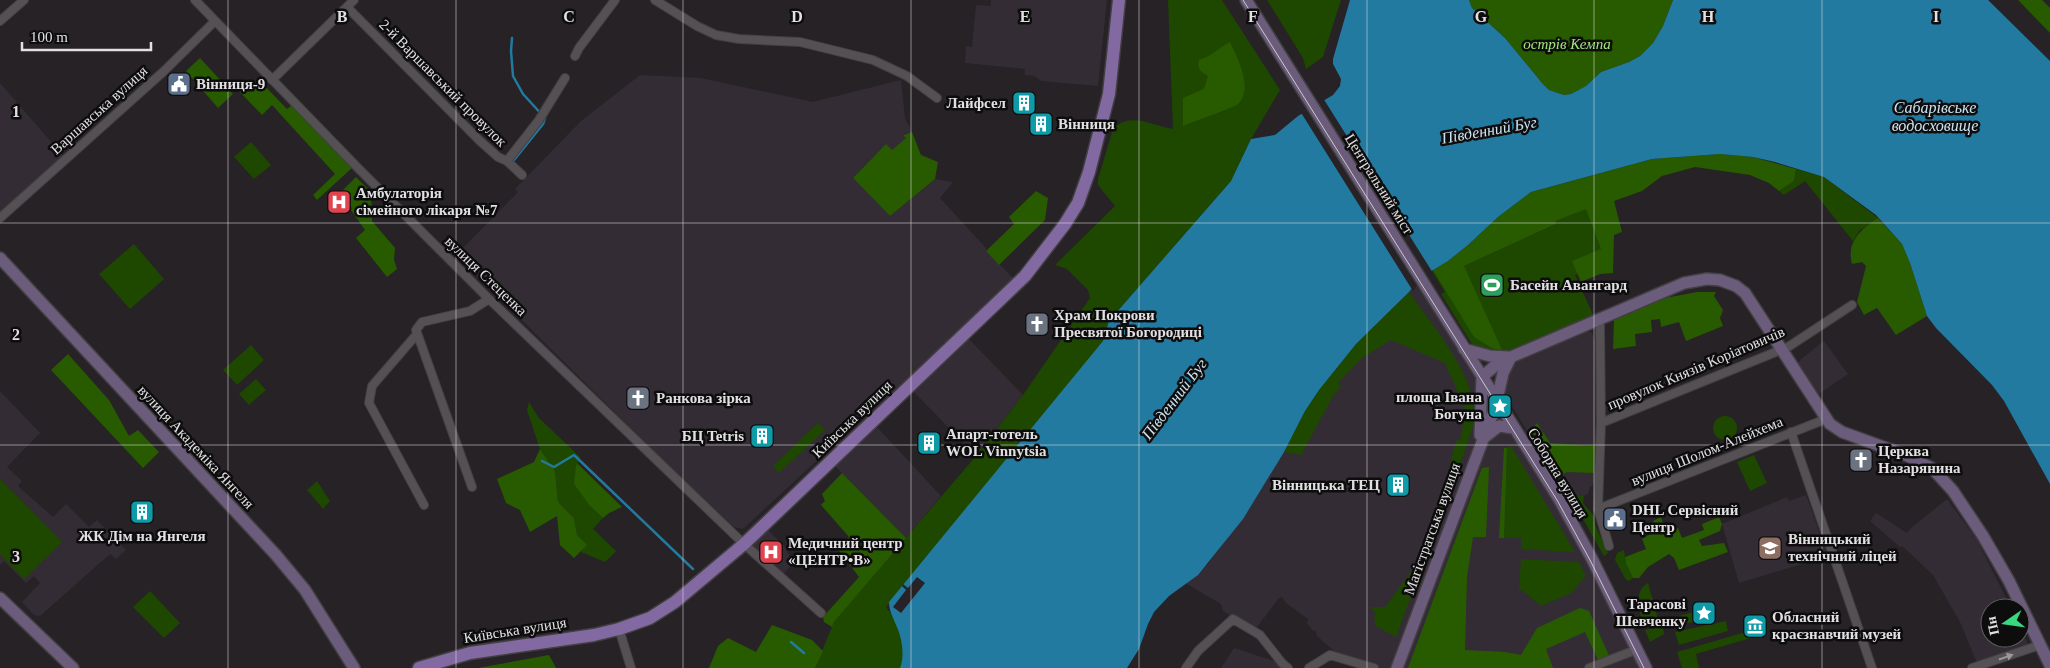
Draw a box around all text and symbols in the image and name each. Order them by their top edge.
text: B [337,8,348,25]
text: C [563,8,575,25]
text: D [791,8,803,25]
text: E [1020,8,1030,25]
text: F [1248,8,1258,25]
text: G [1475,8,1488,25]
text: H [1702,8,1715,25]
text: I [1933,8,1939,25]
street label: 2-й Варшавський провулок [376,16,510,150]
scale bar [22,20,151,52]
text: 100 m [30,29,68,45]
park label: острів Кемпа [1523,36,1611,52]
street label: Варшавська вулиця [48,62,151,157]
public building icon: Вінниця-9 [166,71,192,97]
place label: Вінниця-9 [196,76,265,92]
building icon: Лайфсел [1011,90,1037,116]
place label: Лайфсел [946,95,1007,111]
water label: Сабарівське водосховище [1892,99,1978,135]
text: 1 [12,103,20,120]
building icon: Вінниця [1028,111,1054,137]
water label: Південний Буг [1439,113,1538,148]
place label: Вінниця [1058,116,1115,132]
street label: Центральний міст [1342,131,1417,238]
place label: Амбулаторія сімейного лікаря №7 [356,185,498,218]
hospital icon: Амбулаторія сімейного лікаря №7 [326,189,352,215]
street label: вулиця Стеценка [442,233,530,319]
sports icon: Басейн Авангард [1479,272,1505,298]
place label: Басейн Авангард [1510,277,1627,293]
place label: Храм Покрови Пресвятої Богородиці [1054,307,1202,340]
church icon: Храм Покрови Пресвятої Богородиці [1024,311,1050,337]
street label: провулок Князів Коріатовичів [1605,323,1787,413]
text: 2 [12,326,20,343]
water label: Південний Буг [1138,355,1211,444]
street label: Київська вулиця [809,377,895,461]
street label: вулиця Академіка Янгеля [135,382,257,512]
church icon: Ранкова зірка [625,385,651,411]
place label: площа Івана Богуна [1396,389,1482,422]
place label: Ранкова зірка [656,390,751,406]
place icon: площа Івана Богуна [1487,393,1513,419]
street label: вулиця Шолом-Алейхема [1629,413,1785,489]
building icon: БЦ Tetris [749,423,775,449]
street label: Соборна вулиця [1525,425,1591,521]
place label: Апарт-готель WOL Vinnytsia [946,426,1047,459]
place label: БЦ Tetris [682,428,744,444]
building icon: Апарт-готель WOL Vinnytsia [916,430,942,456]
place label: Церква Назарянина [1878,443,1961,476]
church icon: Церква Назарянина [1848,447,1874,473]
street label: Магістратська вулиця [1401,461,1463,597]
building icon: Вінницька ТЕЦ [1385,472,1411,498]
place label: Вінницька ТЕЦ [1272,477,1380,493]
building icon: ЖК Дім на Янгеля [129,499,155,525]
place label: DHL Сервісний Центр [1632,502,1739,535]
public building icon: DHL Сервісний Центр [1602,506,1628,532]
place label: ЖК Дім на Янгеля [78,528,206,544]
place label: Вінницький технічний ліцей [1788,531,1897,564]
place label: Медичний центр «ЦЕНТР•В» [788,535,903,568]
school or university icon: Вінницький технічний ліцей [1757,535,1783,561]
hospital icon: Медичний центр «ЦЕНТР•В» [758,539,784,565]
text: 3 [12,548,20,565]
place label: Тарасові Шевченку [1616,596,1686,629]
north arrow [1980,598,2030,648]
place icon: Тарасові Шевченку [1691,600,1717,626]
place label: Обласний краєзнавчий музей [1772,609,1902,642]
museum icon: Обласний краєзнавчий музей [1742,613,1768,639]
street label: Київська вулиця [462,614,568,646]
text: Пн [1983,615,2002,637]
one-way arrow [1999,652,2014,660]

